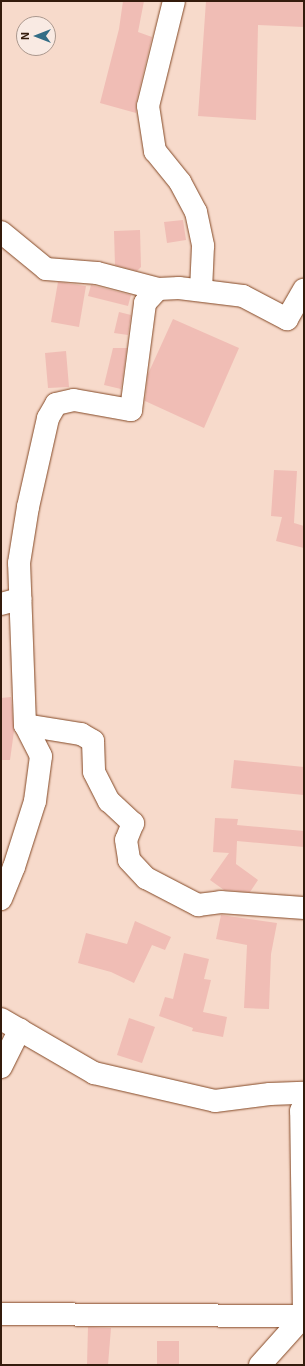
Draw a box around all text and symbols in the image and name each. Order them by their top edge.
north arrow [16,16,56,56]
text: N [18,32,31,40]

